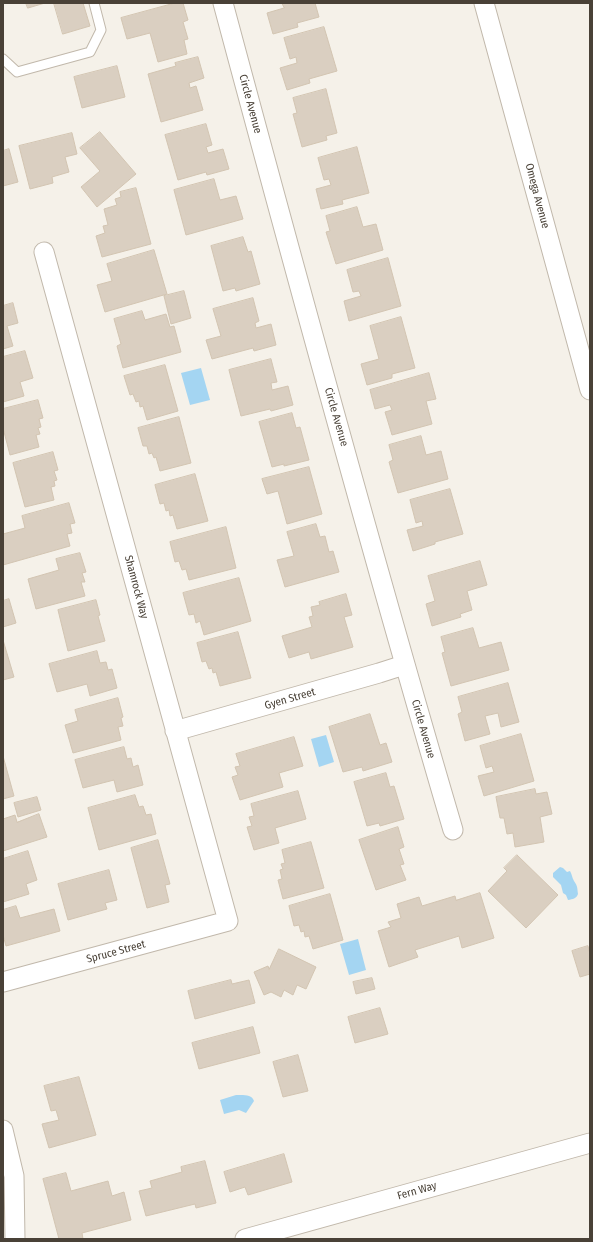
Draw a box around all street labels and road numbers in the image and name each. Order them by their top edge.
street label: Circle Avenue [236,73,264,135]
street label: Omega Avenue [522,162,552,230]
street label: Circle Avenue [321,386,351,448]
street label: Shamrock Way [121,554,151,620]
street label: Gyen Street [263,685,317,713]
street label: Circle Avenue [408,698,438,760]
street label: Spruce Street [85,938,147,966]
street label: Fern Way [396,1179,438,1203]

